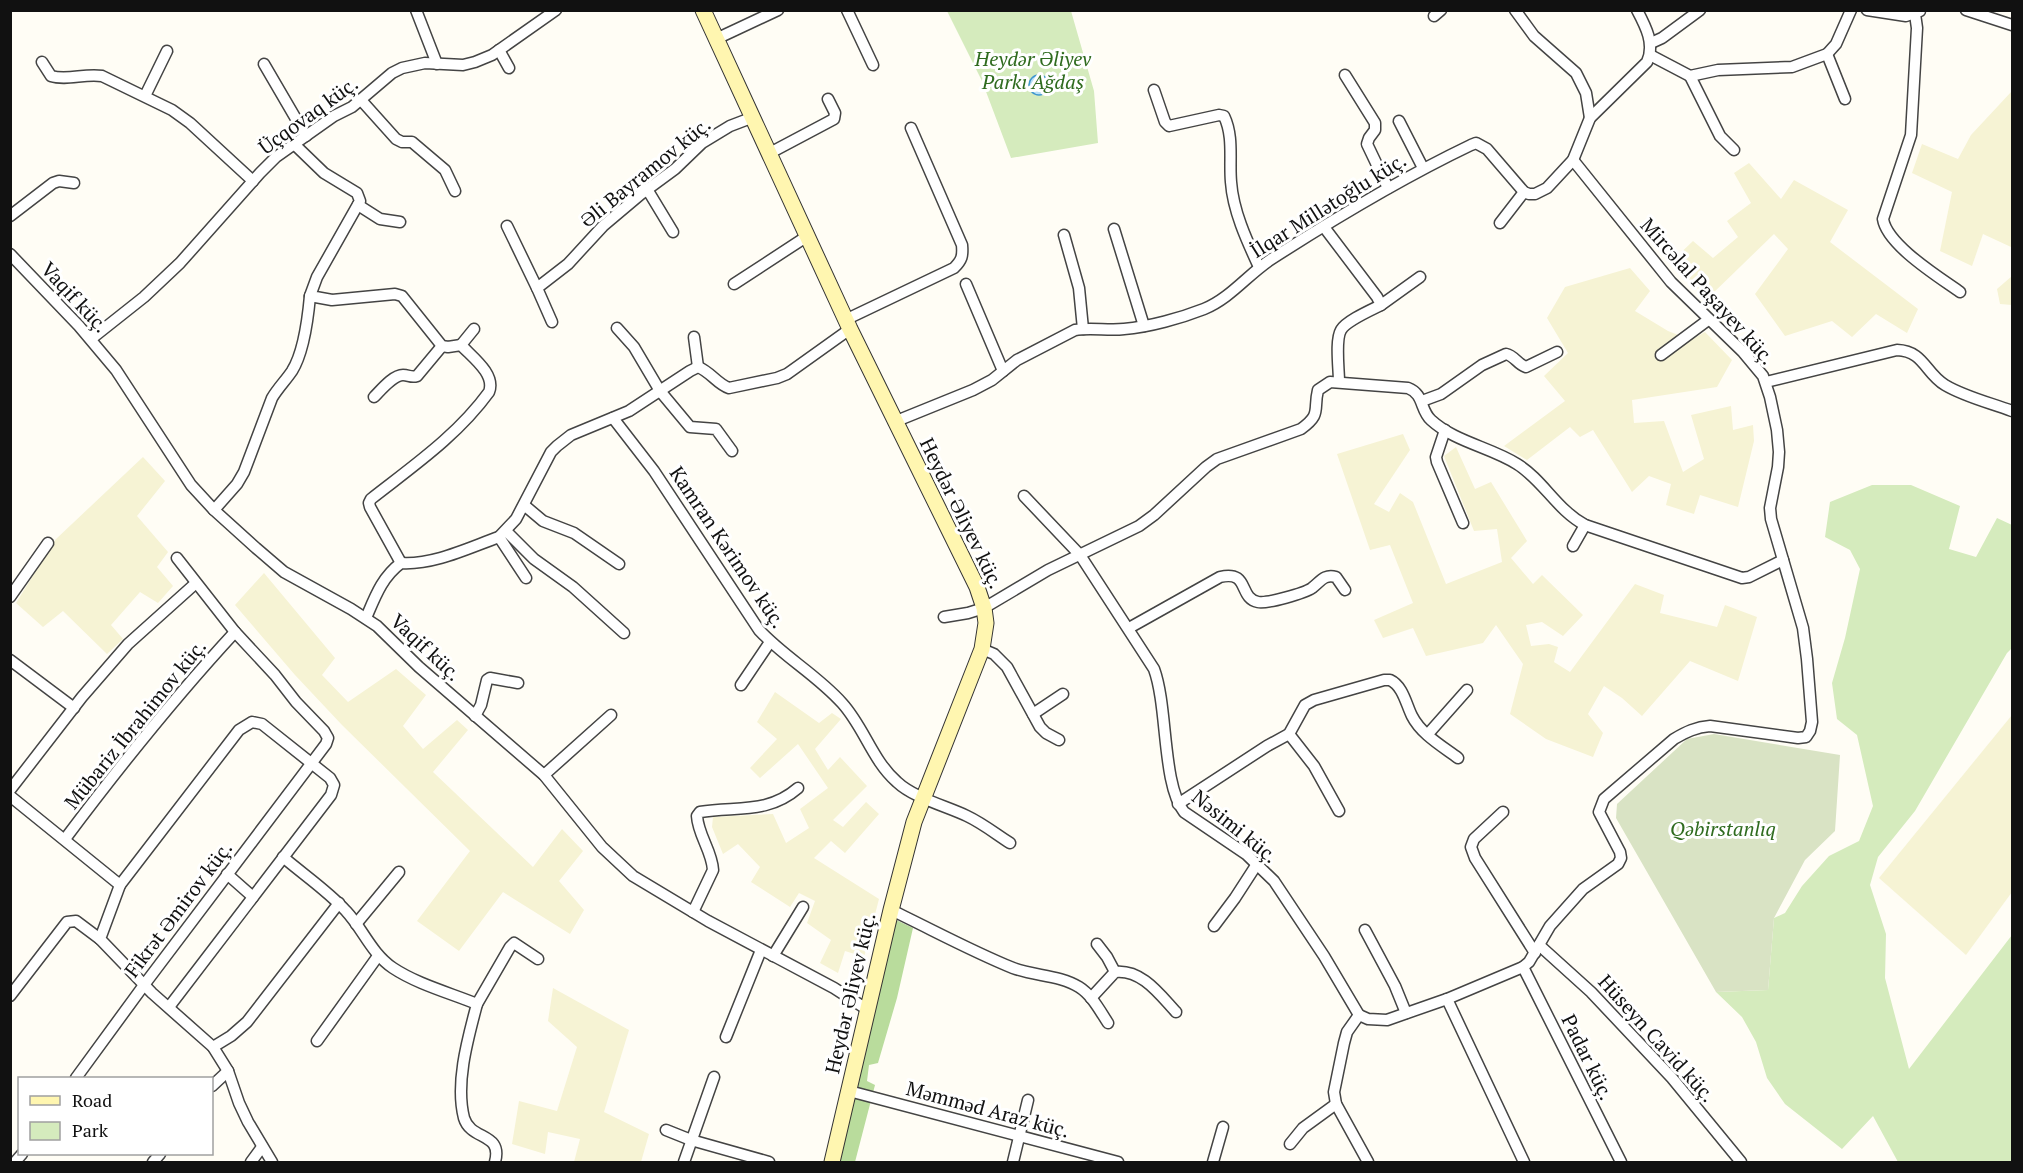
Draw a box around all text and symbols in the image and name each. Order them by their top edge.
park label: Heydər Əliyev Parkı Ağdaş [974,45,1092,95]
street label: Üçqovaq küç. [253,70,363,160]
street label: Əli Bayramov küç. [574,111,716,233]
street label: İlqar Millətoğlu küç. [1245,146,1411,264]
street label: Mircəlal Paşayev küç. [1635,212,1781,370]
street label: Vaqif küç. [35,256,115,338]
street label: Heydər Əliyev küç. [914,433,1010,593]
street label: Kamran Kərimov küç. [664,461,792,633]
street label: Vaqif küç. [385,607,467,687]
street label: Mübariz İbrahimov küç. [58,633,212,815]
street label: Nəsimi küç. [1186,783,1284,869]
park label: Qəbirstanlıq [1670,815,1776,842]
street label: Fikrət Əmirov küç. [118,835,238,983]
street label: Heydər Əliyev küç. [818,910,882,1076]
street label: Hüseyn Cavid küç. [1592,968,1722,1108]
street label: Padar küç. [1556,1010,1620,1104]
street label: Məmməd Araz küç. [903,1074,1073,1144]
legend [18,1077,213,1155]
text: Road [72,1088,112,1112]
text: Park [72,1118,109,1142]

